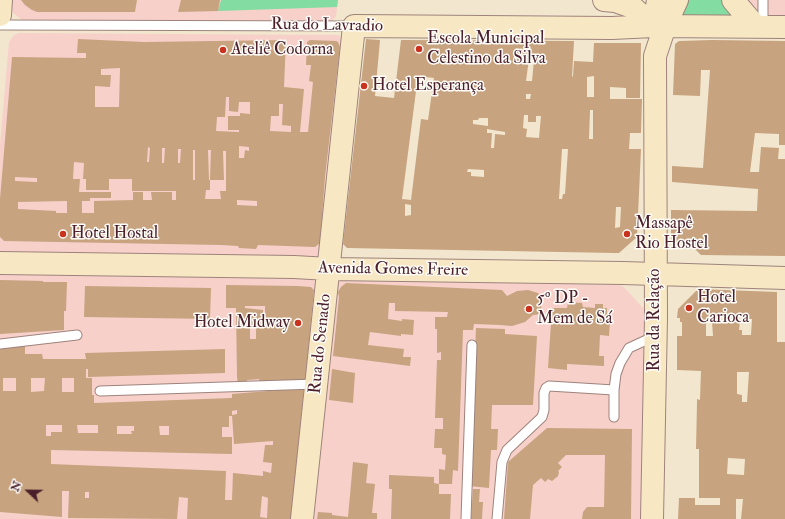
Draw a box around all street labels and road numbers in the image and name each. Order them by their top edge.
street label: Rua do Lavradio [271,15,383,37]
street label: Avenida Gomes Freire [318,258,468,282]
street label: Rua da Relação [645,269,665,371]
street label: Rua do Senado [306,293,336,395]

